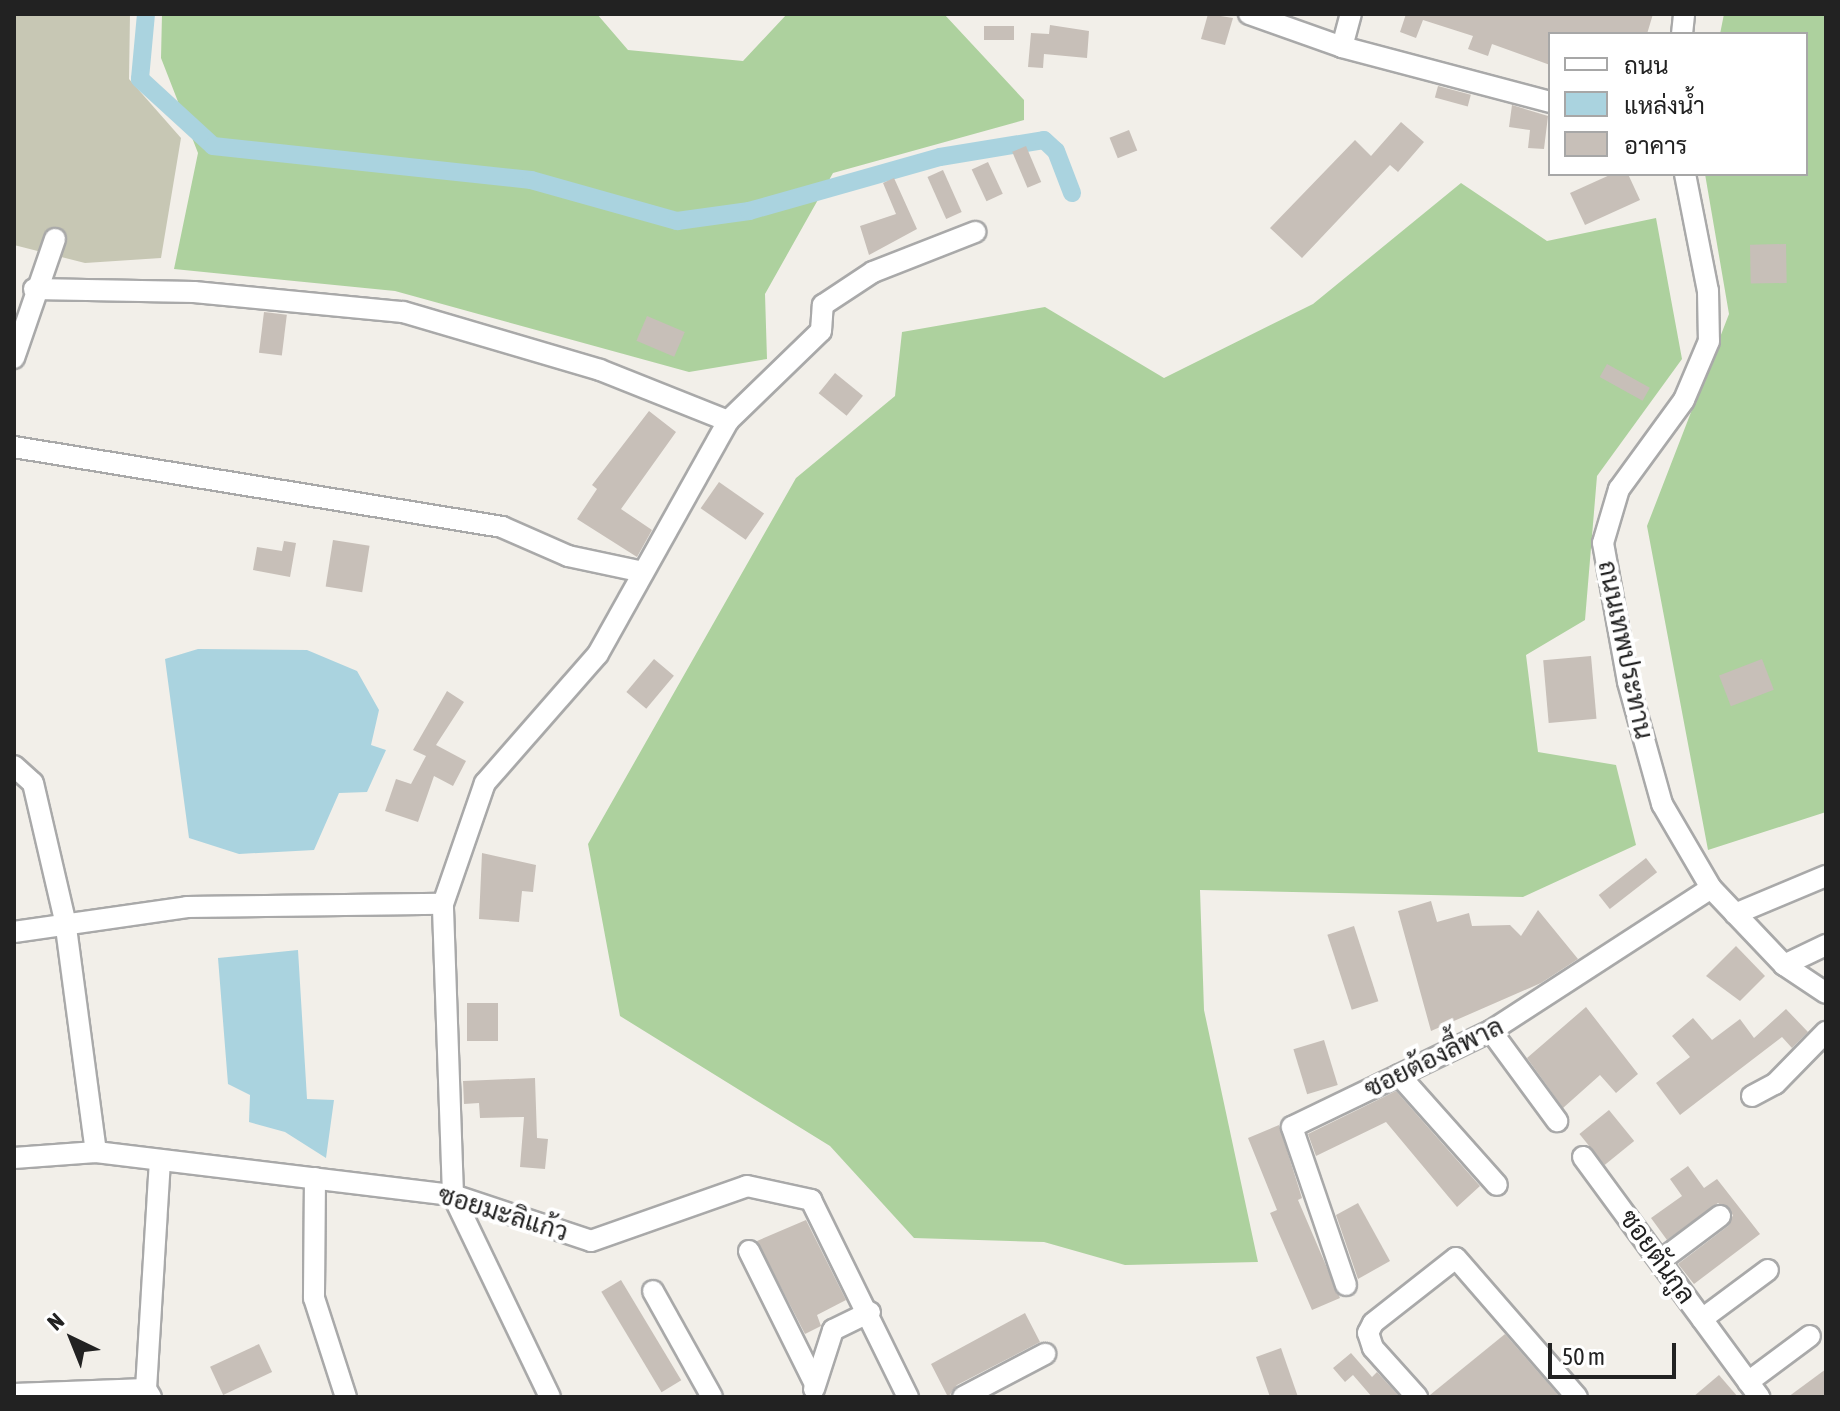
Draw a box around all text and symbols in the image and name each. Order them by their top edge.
legend [1548,32,1808,176]
text: ถนน [1624,52,1669,79]
text: แหล่งน้ำ [1624,92,1705,119]
text: อาคาร [1624,132,1687,159]
street label: ถนนเทพประทาน [1591,558,1659,742]
street label: ซอยต้องลี้พาล [1360,1011,1508,1105]
street label: ซอยมะลิแก้ว [434,1179,572,1249]
street label: ซอยตันกูล [1612,1204,1702,1310]
north arrow [32,1299,112,1379]
text: N [42,1308,69,1335]
scale bar [1552,1327,1680,1377]
text: 50 m [1562,1343,1605,1370]

